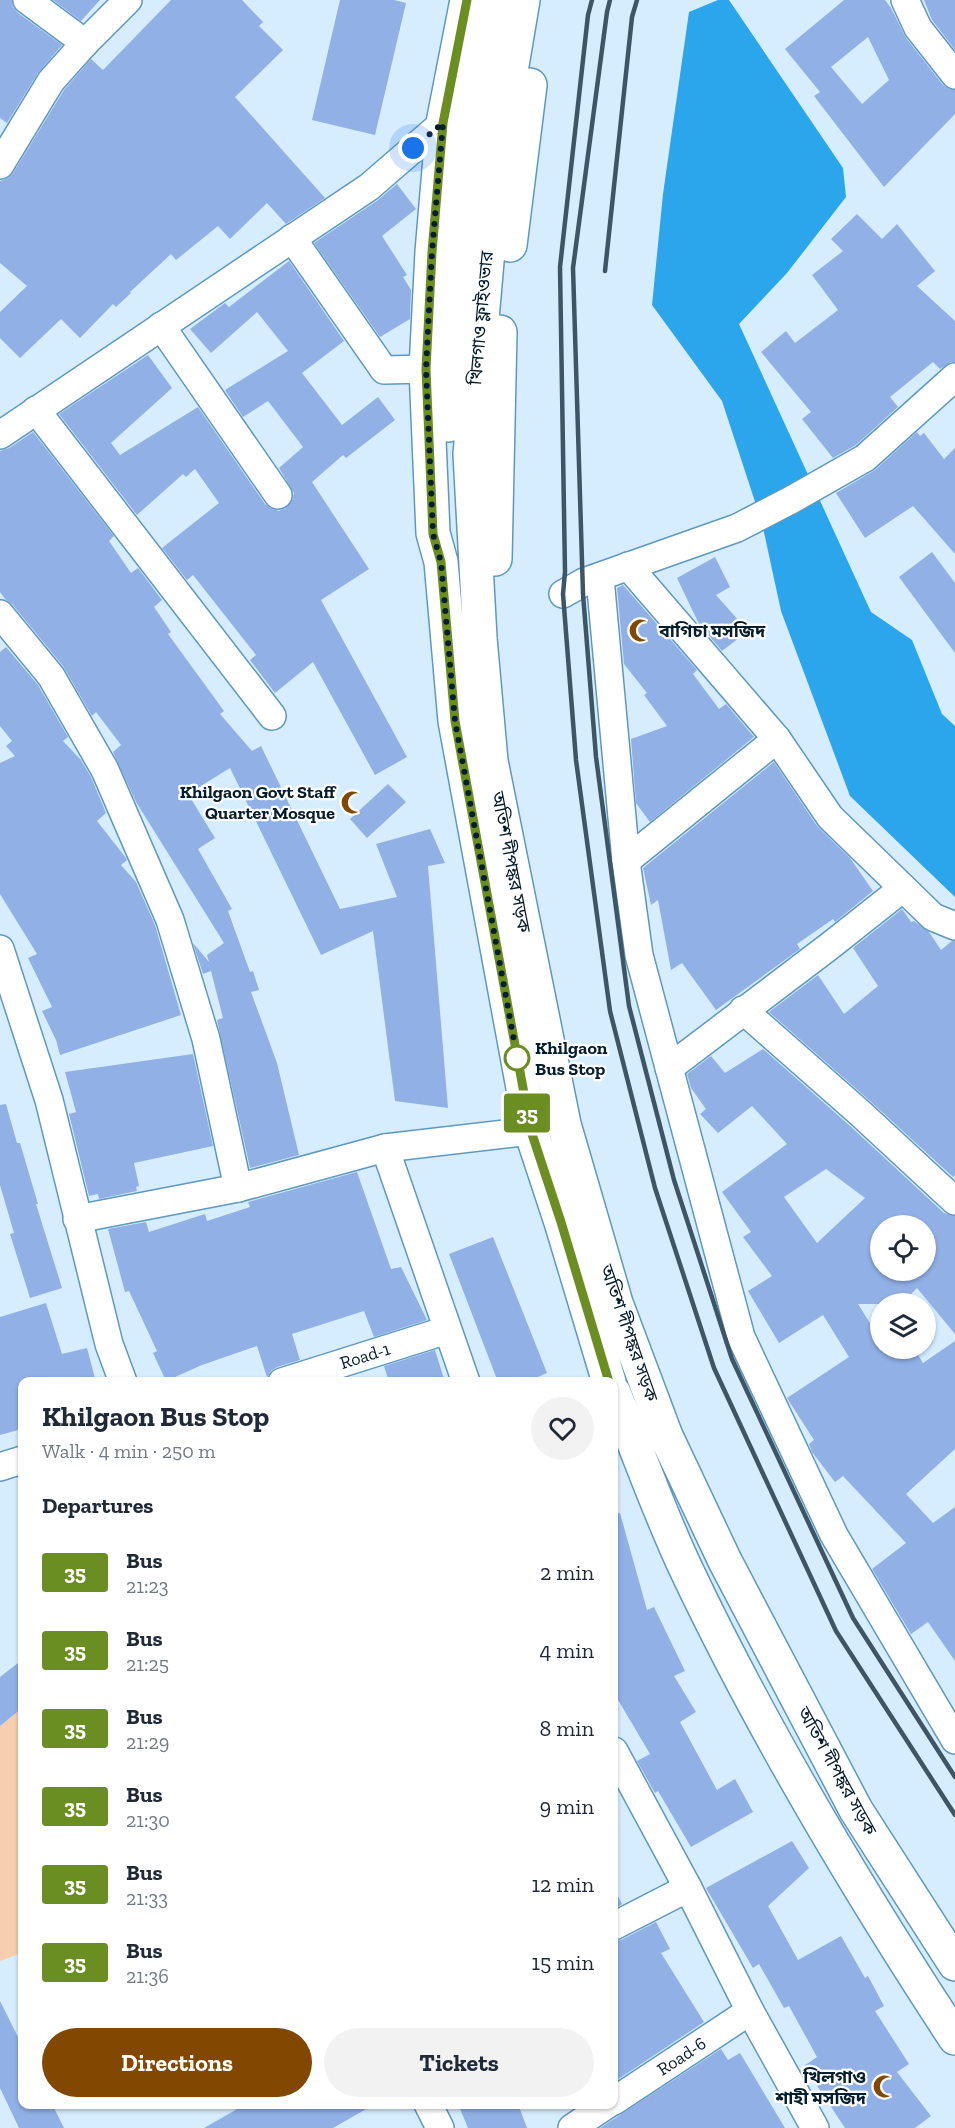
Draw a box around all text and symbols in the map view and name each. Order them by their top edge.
your location [398,133,428,163]
street label: খিলগাও ফ্লাইওভার [464,250,498,387]
mosque icon: বাগিচা মসজিদ [628,618,654,644]
place label: বাগিচা মসজিদ [658,620,766,642]
place label: Khilgaon Govt Staff Quarter Mosque [180,781,337,824]
mosque icon: Khilgaon Govt Staff Quarter Mosque [340,789,366,815]
street label: অতিশ দীপঙ্কর সড়ক [486,789,536,935]
place label: Khilgaon Bus Stop [535,1037,608,1080]
marker: Khilgaon Bus Stop [504,1045,530,1071]
line badge: 35 [500,1094,554,1132]
text: 35 [516,1101,538,1126]
map controls [870,1215,936,1359]
button: locate [870,1215,936,1281]
street label: অতিশ দীপঙ্কর সড়ক [595,1261,663,1405]
button: layers [870,1293,936,1359]
street label: Road-1 [337,1338,393,1374]
button: heart [531,1397,594,1460]
text: Khilgaon Bus Stop [42,1400,269,1433]
text: Walk · 4 min · 250 m [42,1439,216,1463]
text: Departures [42,1492,153,1519]
text: Bus [126,1547,163,1574]
text: 2 min [540,1559,594,1586]
text: 35 [64,1560,86,1585]
text: 21:23 [126,1574,169,1598]
text: Bus [126,1625,163,1652]
text: 4 min [539,1637,594,1664]
text: 35 [64,1638,86,1663]
text: 21:25 [126,1652,169,1676]
street label: অতিশ দীপঙ্কর সড়ক [792,1702,882,1839]
text: Bus [126,1703,163,1730]
text: 8 min [539,1715,594,1742]
text: 35 [64,1716,86,1741]
text: 21:29 [126,1730,169,1754]
text: Bus [126,1781,163,1808]
text: 9 min [540,1793,594,1820]
text: 35 [64,1794,86,1819]
text: 21:30 [126,1808,170,1832]
text: Bus [126,1859,163,1886]
text: 12 min [531,1871,594,1898]
text: 35 [64,1872,86,1897]
text: 21:33 [126,1886,168,1910]
text: Bus [126,1937,163,1964]
text: 15 min [532,1949,594,1976]
text: 35 [64,1950,86,1975]
text: 21:36 [126,1964,169,1988]
button: Directions [42,2028,312,2097]
button: Tickets [324,2028,594,2097]
street label: Road-6 [653,2032,710,2080]
place label: খিলগাও শাহী মসজিদ [774,2066,867,2109]
mosque icon: খিলগাও শাহী মসজিদ [871,2074,897,2100]

